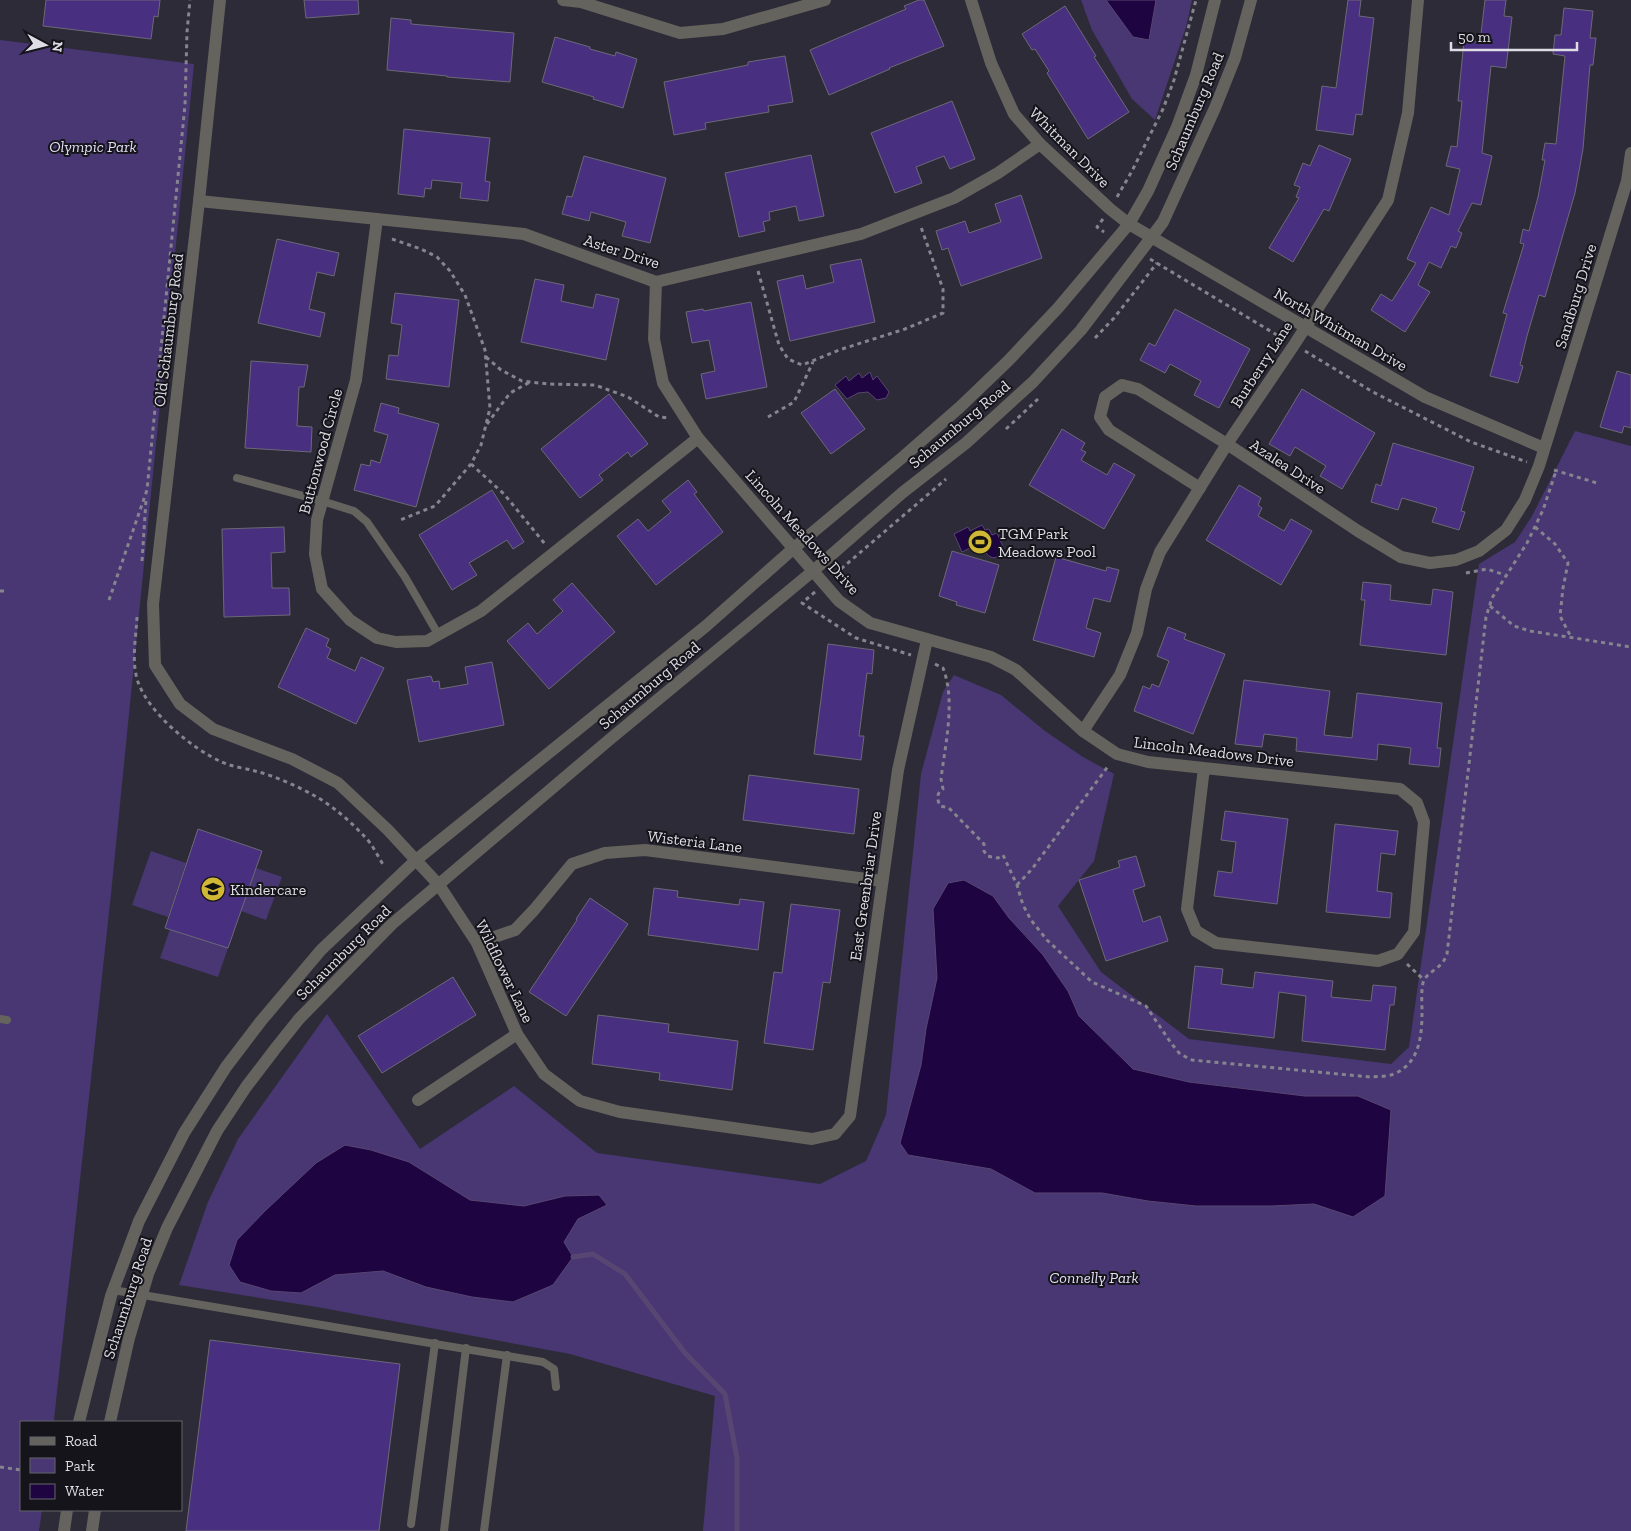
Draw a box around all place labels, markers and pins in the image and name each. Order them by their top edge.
place label: TGM Park Meadows Pool [998,524,1096,561]
sports icon: TGM Park Meadows Pool [967,529,993,555]
school or university icon: Kindercare [200,876,226,902]
place label: Kindercare [230,880,306,899]

